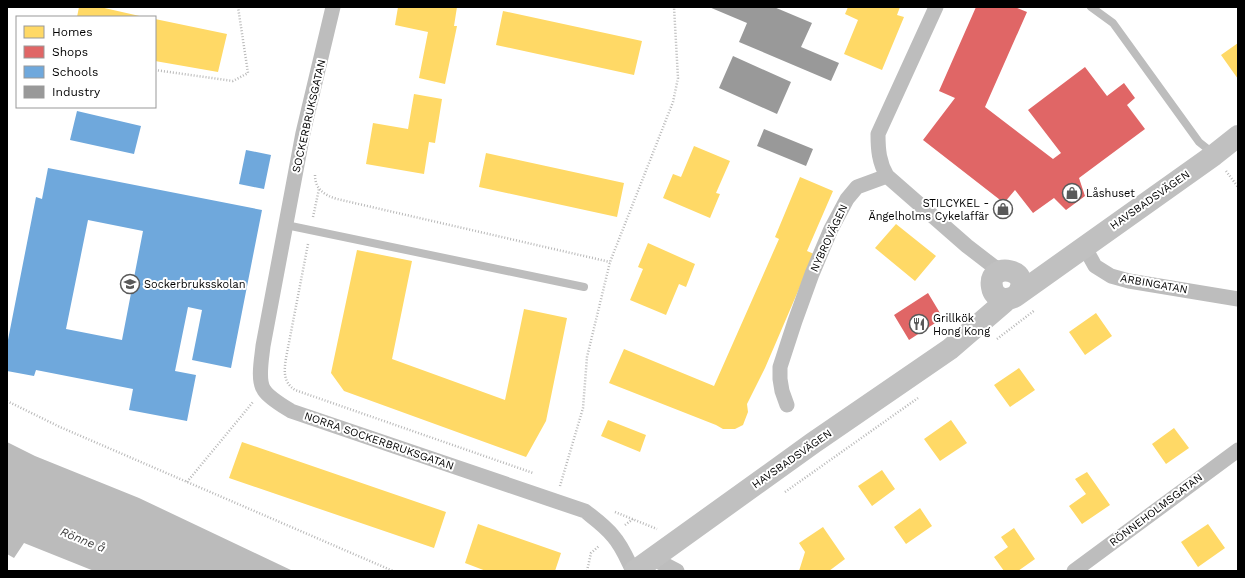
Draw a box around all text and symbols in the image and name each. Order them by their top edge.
legend [16,16,156,108]
text: Homes [52,25,93,39]
text: Shops [52,45,88,59]
street label: SOCKERBRUKSGATAN [290,58,328,174]
text: Schools [52,65,98,79]
text: Industry [52,85,101,99]
street label: HAVSBADSVÄGEN [1107,167,1192,232]
shop icon: Låshuset [1061,182,1083,204]
place label: Låshuset [1086,187,1135,200]
place label: STILCYKEL - Ängelholms Cykelaffär [868,197,990,223]
shop icon: STILCYKEL - Ängelholms Cykelaffär [992,198,1014,220]
street label: NYBROVÄGEN [807,202,850,274]
street label: ARBINGATAN [1119,272,1189,296]
school or university icon: Sockerbruksskolan [119,273,141,295]
place label: Sockerbruksskolan [144,278,246,291]
place label: Grillkök Hong Kong [933,312,990,338]
restaurant icon: Grillkök Hong Kong [908,313,930,335]
street label: NORRA SOCKERBRUKSGATAN [302,409,456,473]
street label: HAVSBADSVÄGEN [749,426,834,491]
street label: RÖNNEHOLMSGATAN [1106,470,1205,549]
water label: Rönne å [58,525,108,556]

